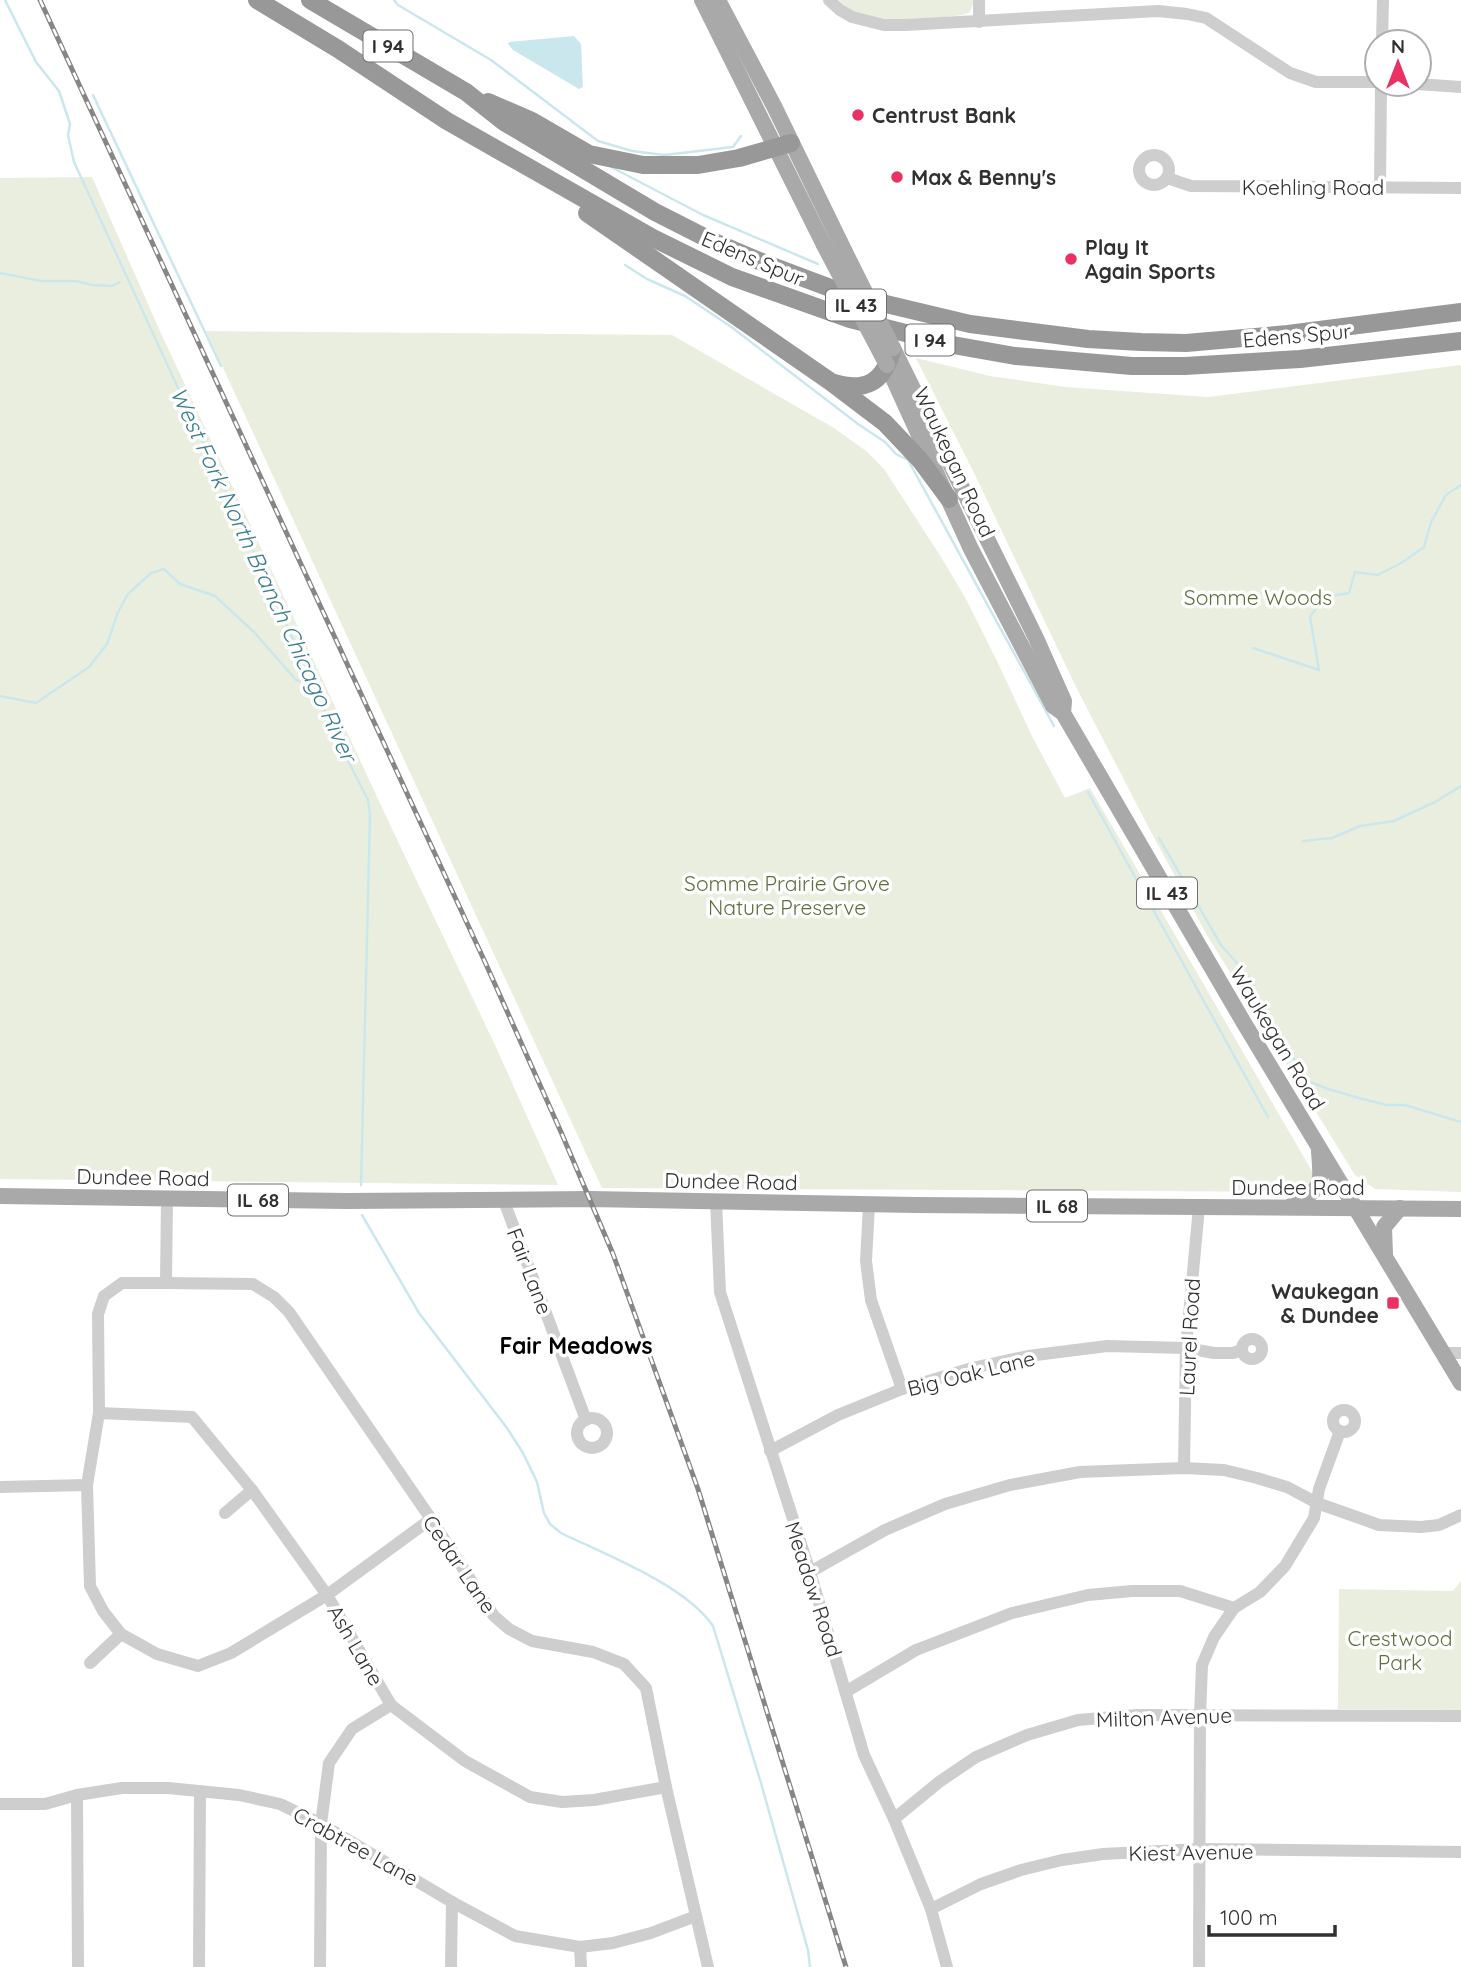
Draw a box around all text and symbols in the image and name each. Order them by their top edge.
north arrow [1363,28,1433,98]
road number: I 94 [364,30,412,61]
text: N [1391,34,1405,58]
place label: Centrust Bank [872,102,1016,128]
marker: Centrust Bank [850,107,866,123]
place label: Max & Benny's [911,164,1056,190]
marker: Max & Benny's [889,169,905,185]
street label: Koehling Road [1242,174,1384,200]
street label: Edens Spur [698,225,808,291]
place label: Play It Again Sports [1085,234,1215,284]
marker: Play It Again Sports [1063,251,1079,267]
road number: IL 43 [826,290,886,320]
street label: Edens Spur [1242,317,1352,353]
road number: I 94 [906,324,954,356]
water label: West Fork North Branch Chicago River [164,382,365,769]
street label: Waukegan Road [909,383,1001,541]
park label: Somme Woods [1184,584,1332,610]
park label: Somme Prairie Grove Nature Preserve [684,870,890,920]
road number: IL 43 [1137,878,1197,908]
street label: Waukegan Road [1225,962,1331,1114]
street label: Dundee Road [76,1163,210,1191]
street label: Dundee Road [664,1167,798,1195]
street label: Dundee Road [1231,1174,1365,1200]
road number: IL 68 [228,1184,288,1216]
road number: IL 68 [1027,1190,1087,1222]
street label: Fair Lane [502,1224,558,1318]
street label: Laurel Road [1173,1278,1205,1396]
place label: Waukegan & Dundee [1271,1278,1379,1328]
marker: Waukegan & Dundee [1385,1295,1401,1311]
district label: Fair Meadows [499,1331,653,1360]
street label: Big Oak Lane [904,1345,1038,1401]
street label: Cedar Lane [418,1510,502,1618]
street label: Meadow Road [780,1518,848,1660]
street label: Ash Lane [322,1600,390,1690]
park label: Crestwood Park [1348,1625,1452,1675]
street label: Milton Avenue [1096,1702,1232,1732]
street label: Crabtree Lane [289,1801,423,1891]
street label: Kiest Avenue [1128,1838,1254,1866]
scale bar [1209,1894,1335,1938]
text: 100 m [1220,1904,1278,1930]

